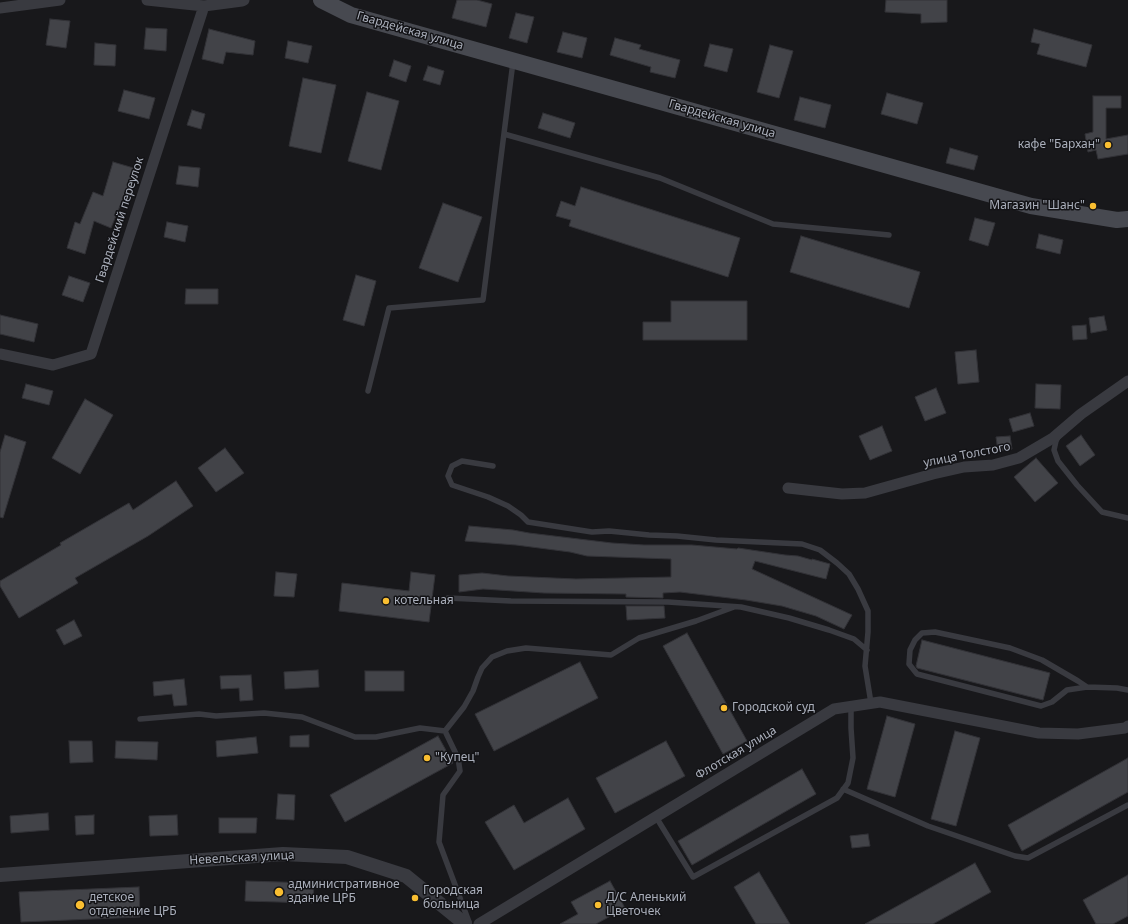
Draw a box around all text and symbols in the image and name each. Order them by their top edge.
street label: Гвардейская улица [355,9,465,53]
street label: Гвардейская улица [667,97,777,141]
place label: кафе "Бархан" [1018,138,1100,152]
marker: кафе "Бархан" [1103,140,1113,150]
street label: Гвардейский переулок [93,155,147,285]
place label: Магазин "Шанс" [989,199,1085,213]
marker: Магазин "Шанс" [1088,201,1098,211]
street label: улица Толстого [922,440,1012,470]
place label: котельная [394,594,454,608]
marker: котельная [381,596,391,606]
place label: Городской суд [732,701,815,715]
marker: Городской суд [719,703,729,713]
street label: Флотская улица [693,723,779,783]
place label: "Купец" [435,751,479,765]
marker: "Купец" [422,753,432,763]
street label: Невельская улица [189,848,295,868]
place label: административное здание ЦРБ [288,878,400,906]
place label: Городская больница [423,884,483,912]
marker: административное здание ЦРБ [273,886,285,898]
place label: детское отделение ЦРБ [89,891,177,919]
place label: Д/С Аленький Цветочек [606,891,687,919]
marker: Городская больница [410,893,420,903]
marker: детское отделение ЦРБ [74,899,86,911]
marker: Д/С Аленький Цветочек [593,900,603,910]

